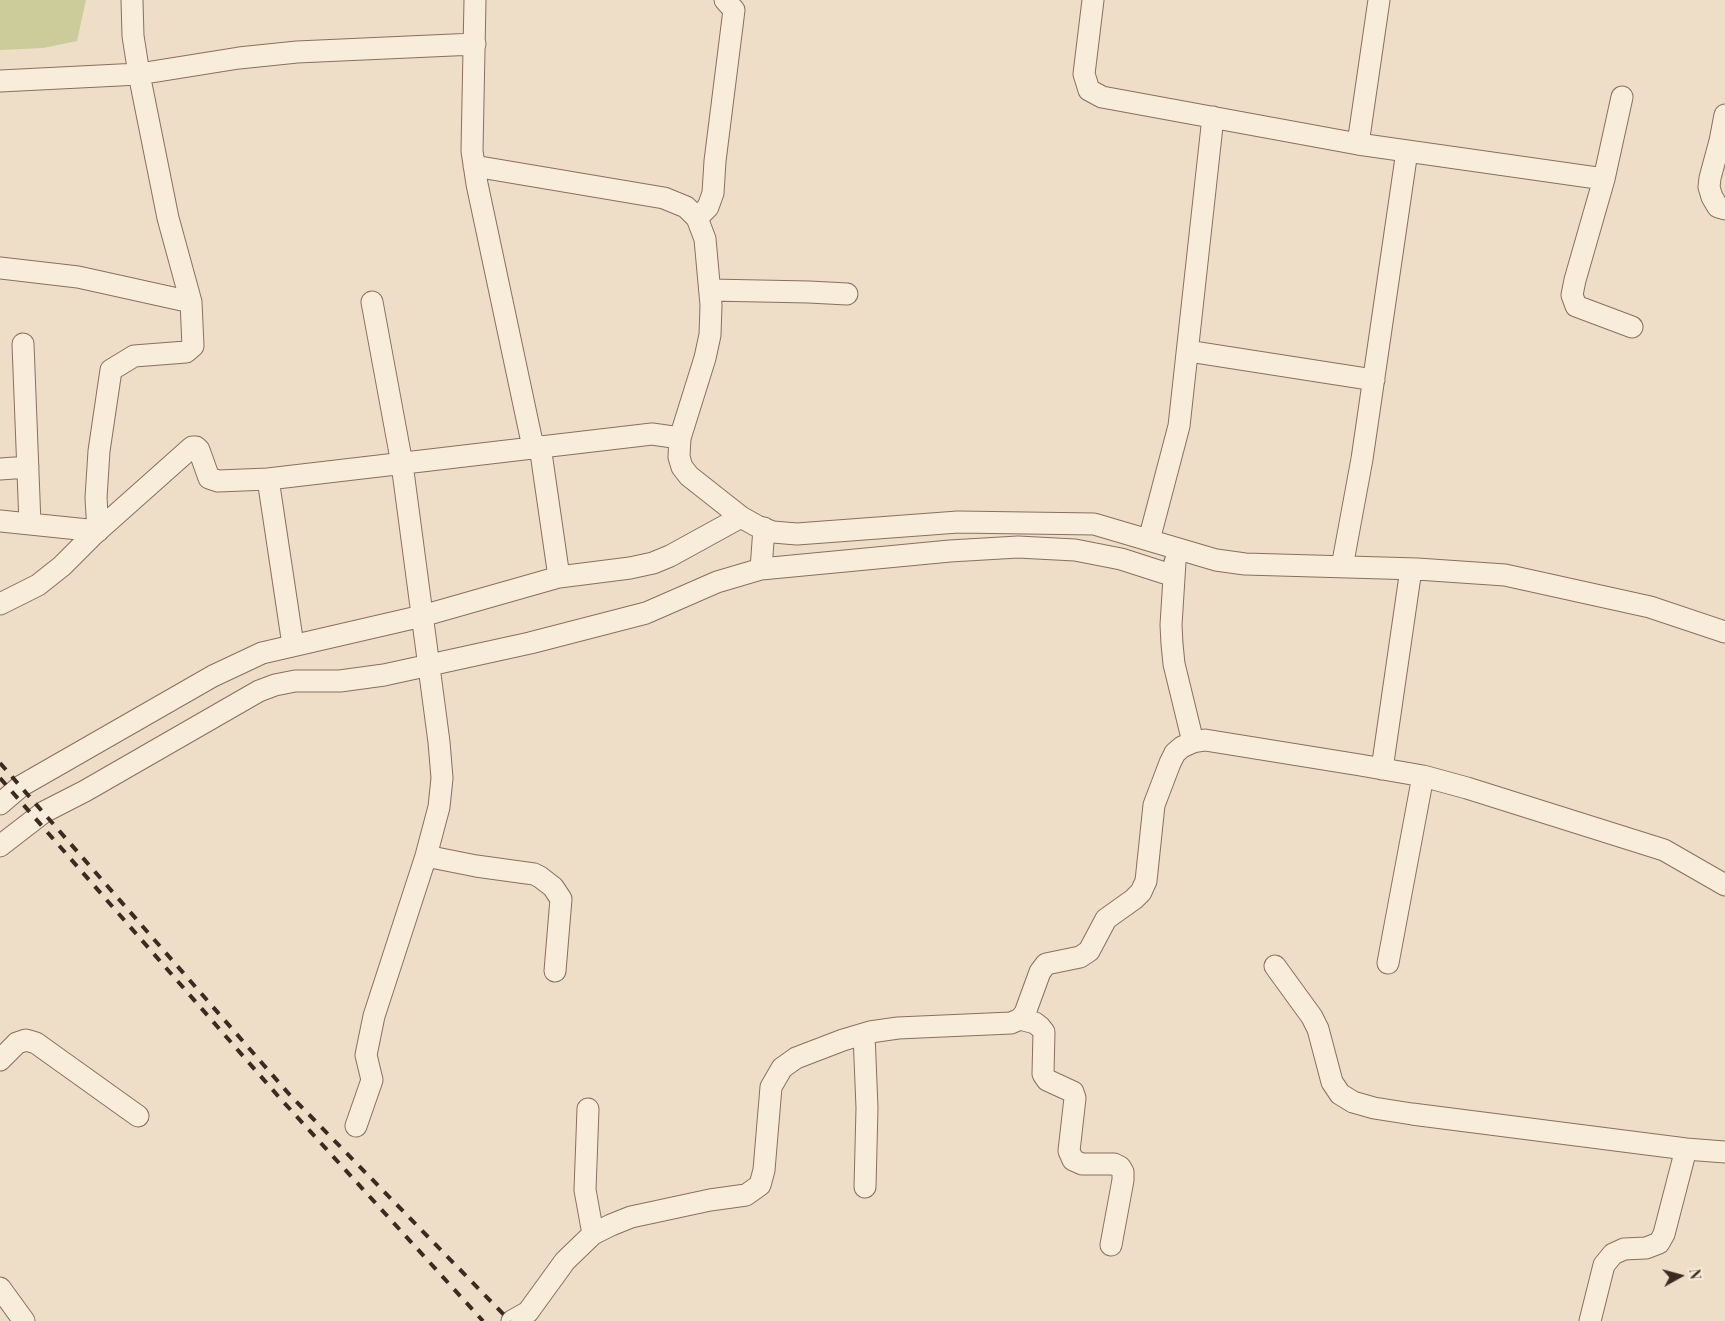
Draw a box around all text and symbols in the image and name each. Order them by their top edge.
north arrow [1655,1251,1705,1301]
text: N [1685,1268,1705,1280]

